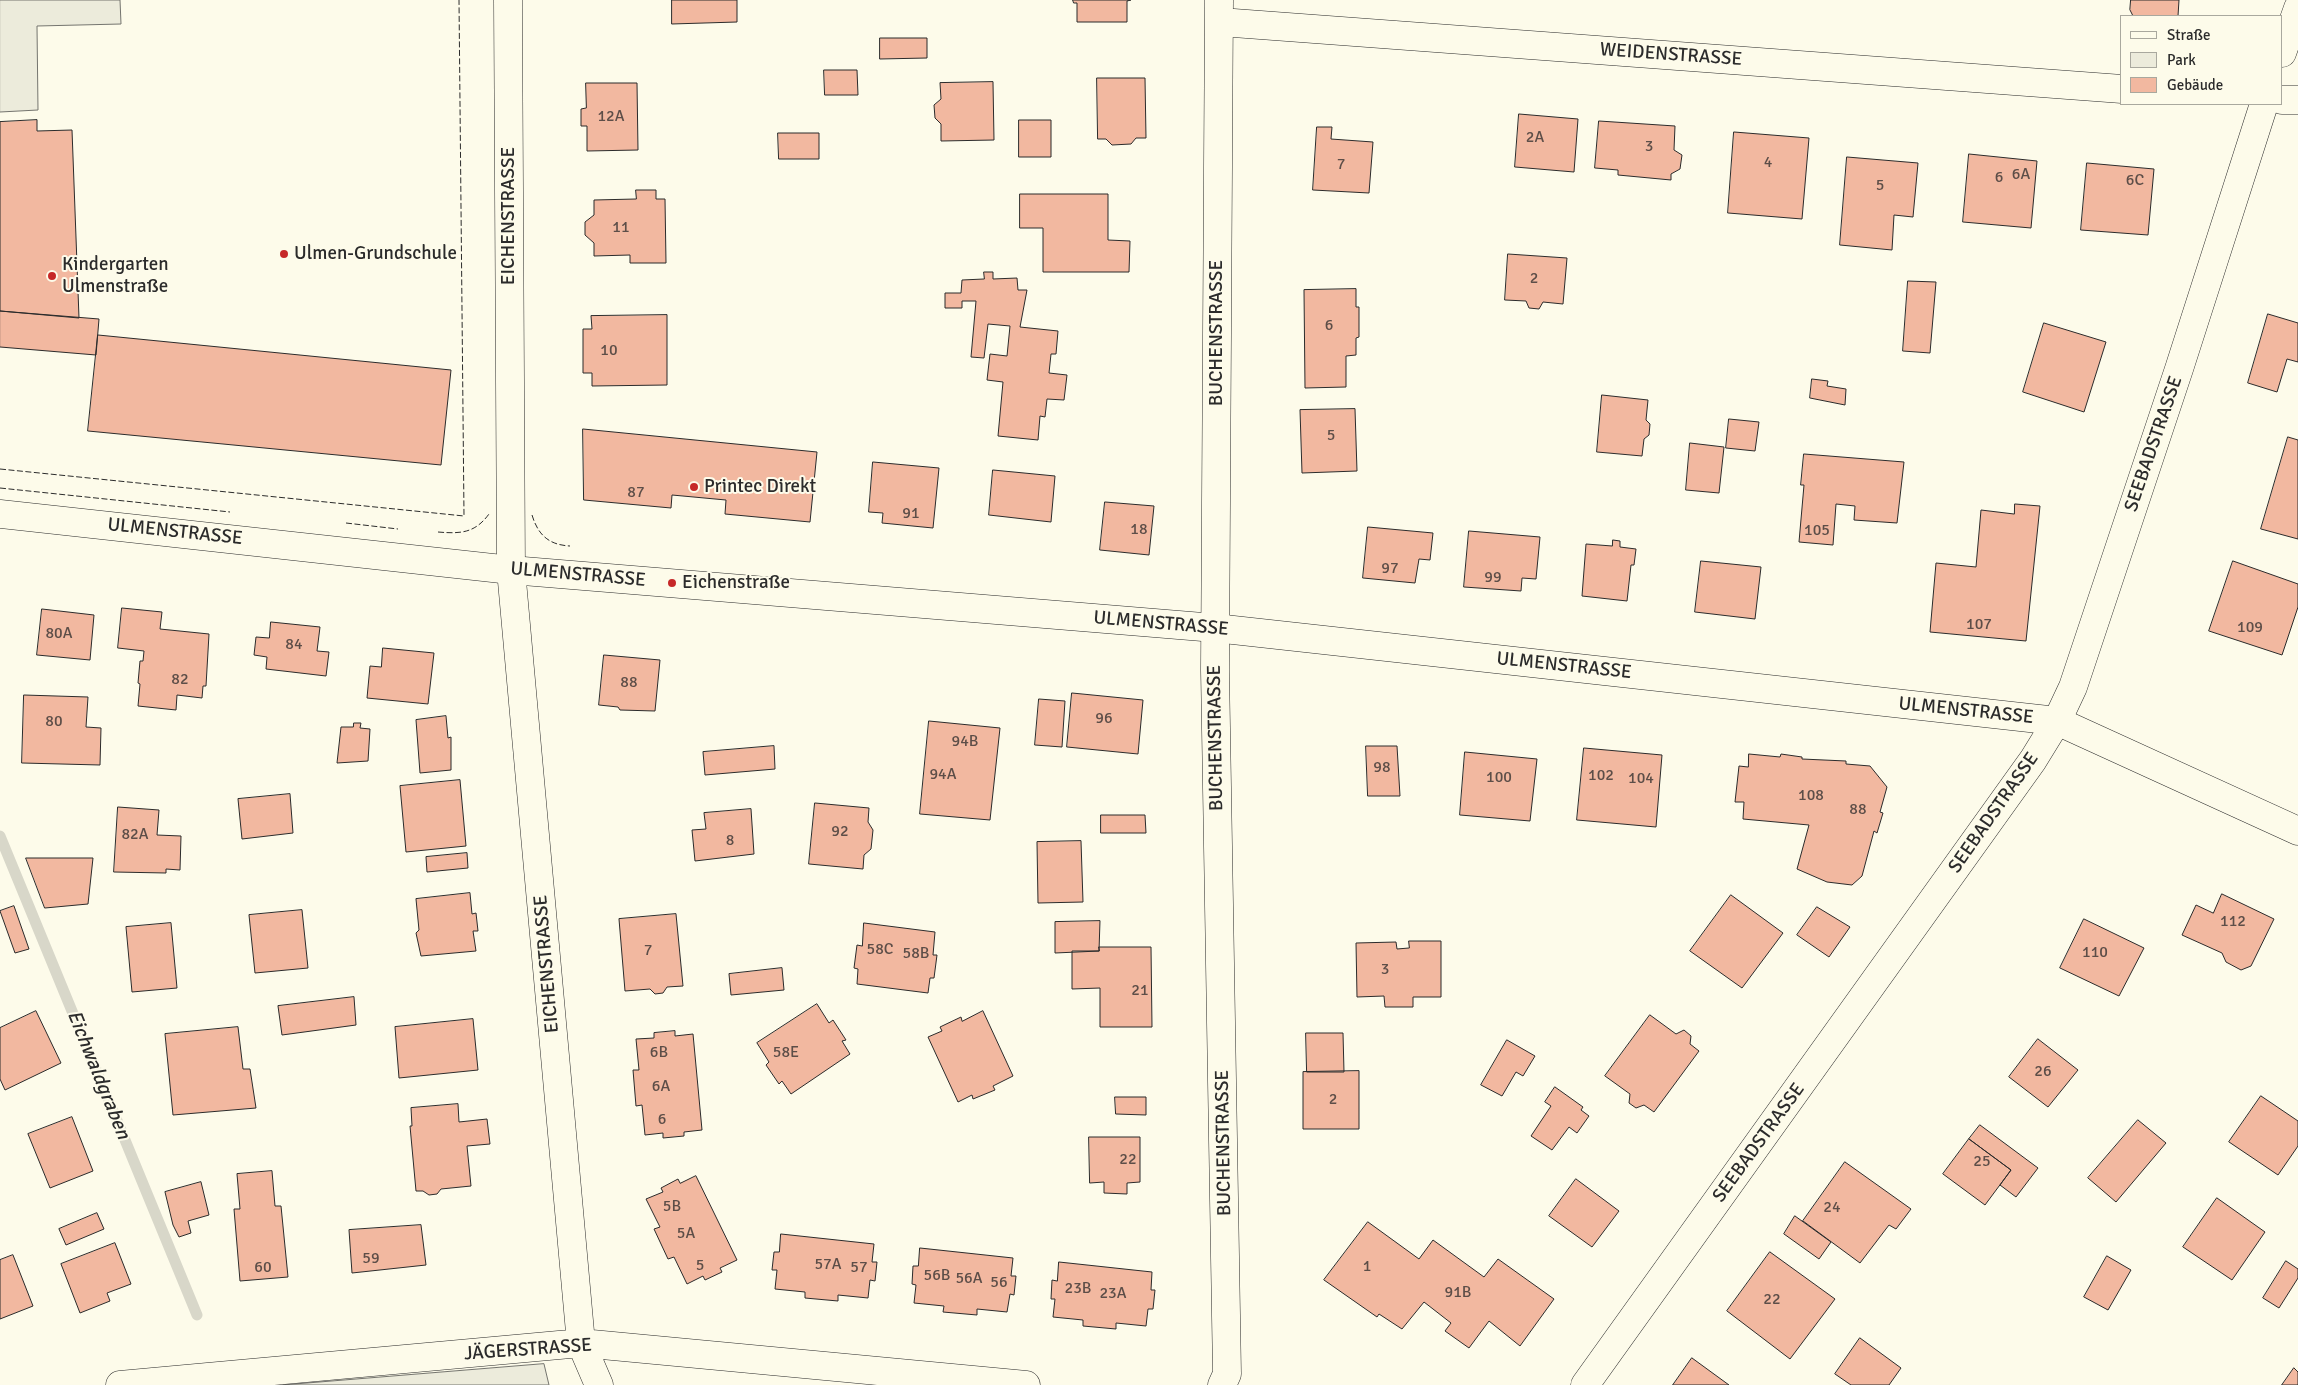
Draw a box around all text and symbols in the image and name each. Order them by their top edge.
legend [2120,15,2283,105]
text: Straße [2167,26,2211,44]
street label: WEIDENSTRASSE [1599,39,1743,71]
text: Park [2167,51,2196,69]
text: Gebäude [2167,76,2223,94]
house number: 12A [597,107,625,127]
house number: 2A [1526,128,1544,148]
house number: 3 [1645,137,1653,157]
street label: EICHENSTRASSE [498,147,520,285]
house number: 4 [1764,153,1772,173]
house number: 7 [1337,155,1345,175]
house number: 6A [2012,165,2030,185]
house number: 6 [1995,168,2003,188]
house number: 6C [2126,171,2144,191]
house number: 5 [1876,176,1884,196]
house number: 11 [612,218,630,238]
place label: Ulmen-Grundschule [294,243,457,265]
marker: Ulmen-Grundschule [278,248,290,260]
place label: Kindergarten Ulmenstraße [62,254,169,298]
street label: BUCHENSTRASSE [1206,260,1228,406]
house number: 2 [1530,269,1538,289]
marker: Kindergarten Ulmenstraße [46,270,58,282]
house number: 6 [1325,316,1333,336]
house number: 10 [600,341,618,361]
street label: SEEBADSTRASSE [2120,373,2188,515]
house number: 5 [1327,426,1335,446]
place label: Printec Direkt [704,476,816,498]
marker: Printec Direkt [688,481,700,493]
house number: 87 [627,483,645,503]
house number: 91 [902,504,920,524]
street label: ULMENSTRASSE [106,514,244,550]
house number: 18 [1130,520,1148,540]
house number: 105 [1804,521,1830,541]
street label: ULMENSTRASSE [509,558,647,592]
house number: 97 [1381,559,1399,579]
house number: 99 [1484,568,1502,588]
place label: Eichenstraße [682,572,790,594]
marker: Eichenstraße [666,577,678,589]
street label: ULMENSTRASSE [1092,607,1230,641]
house number: 107 [1966,615,1992,635]
house number: 109 [2237,618,2263,638]
house number: 80A [45,624,73,644]
house number: 84 [285,635,303,655]
street label: ULMENSTRASSE [1495,648,1633,684]
street label: BUCHENSTRASSE [1203,665,1229,811]
house number: 82 [171,670,189,690]
house number: 88 [620,673,638,693]
street label: ULMENSTRASSE [1897,693,2035,729]
house number: 96 [1095,709,1113,729]
house number: 80 [45,712,63,732]
house number: 94B [952,732,978,752]
street label: SEEBADSTRASSE [1944,748,2044,878]
house number: 98 [1373,758,1391,778]
house number: 94A [929,765,957,785]
house number: 102 [1588,766,1614,786]
house number: 100 [1486,768,1512,788]
house number: 104 [1628,769,1654,789]
house number: 108 [1798,786,1824,806]
house number: 88 [1849,800,1867,820]
house number: 92 [831,822,849,842]
house number: 82A [121,825,149,845]
house number: 8 [726,831,734,851]
street label: EICHENSTRASSE [530,894,564,1034]
house number: 112 [2220,912,2246,932]
house number: 58C [867,940,893,960]
house number: 7 [644,941,652,961]
house number: 110 [2082,943,2108,963]
house number: 58B [903,944,929,964]
house number: 3 [1381,960,1389,980]
house number: 21 [1131,981,1149,1001]
water label: Eichwaldgraben [61,1007,135,1143]
house number: 6B [650,1043,668,1063]
house number: 58E [773,1043,799,1063]
house number: 26 [2034,1062,2052,1082]
street label: BUCHENSTRASSE [1211,1070,1237,1216]
house number: 6A [652,1077,670,1097]
street label: SEEBADSTRASSE [1708,1079,1810,1207]
house number: 2 [1329,1090,1337,1110]
house number: 6 [658,1110,666,1130]
house number: 22 [1119,1150,1137,1170]
house number: 25 [1973,1152,1991,1172]
house number: 5B [663,1197,681,1217]
house number: 24 [1823,1198,1841,1218]
house number: 5A [677,1224,695,1244]
house number: 59 [362,1249,380,1269]
house number: 57A [814,1255,842,1275]
house number: 5 [696,1256,704,1276]
house number: 1 [1363,1257,1371,1277]
house number: 60 [254,1258,272,1278]
house number: 57 [850,1258,868,1278]
house number: 56B [924,1266,950,1286]
house number: 56A [955,1269,983,1289]
house number: 56 [990,1273,1008,1293]
house number: 23B [1065,1279,1091,1299]
house number: 91B [1445,1283,1471,1303]
house number: 23A [1099,1284,1127,1304]
house number: 22 [1763,1290,1781,1310]
street label: JÄGERSTRASSE [463,1334,593,1366]

